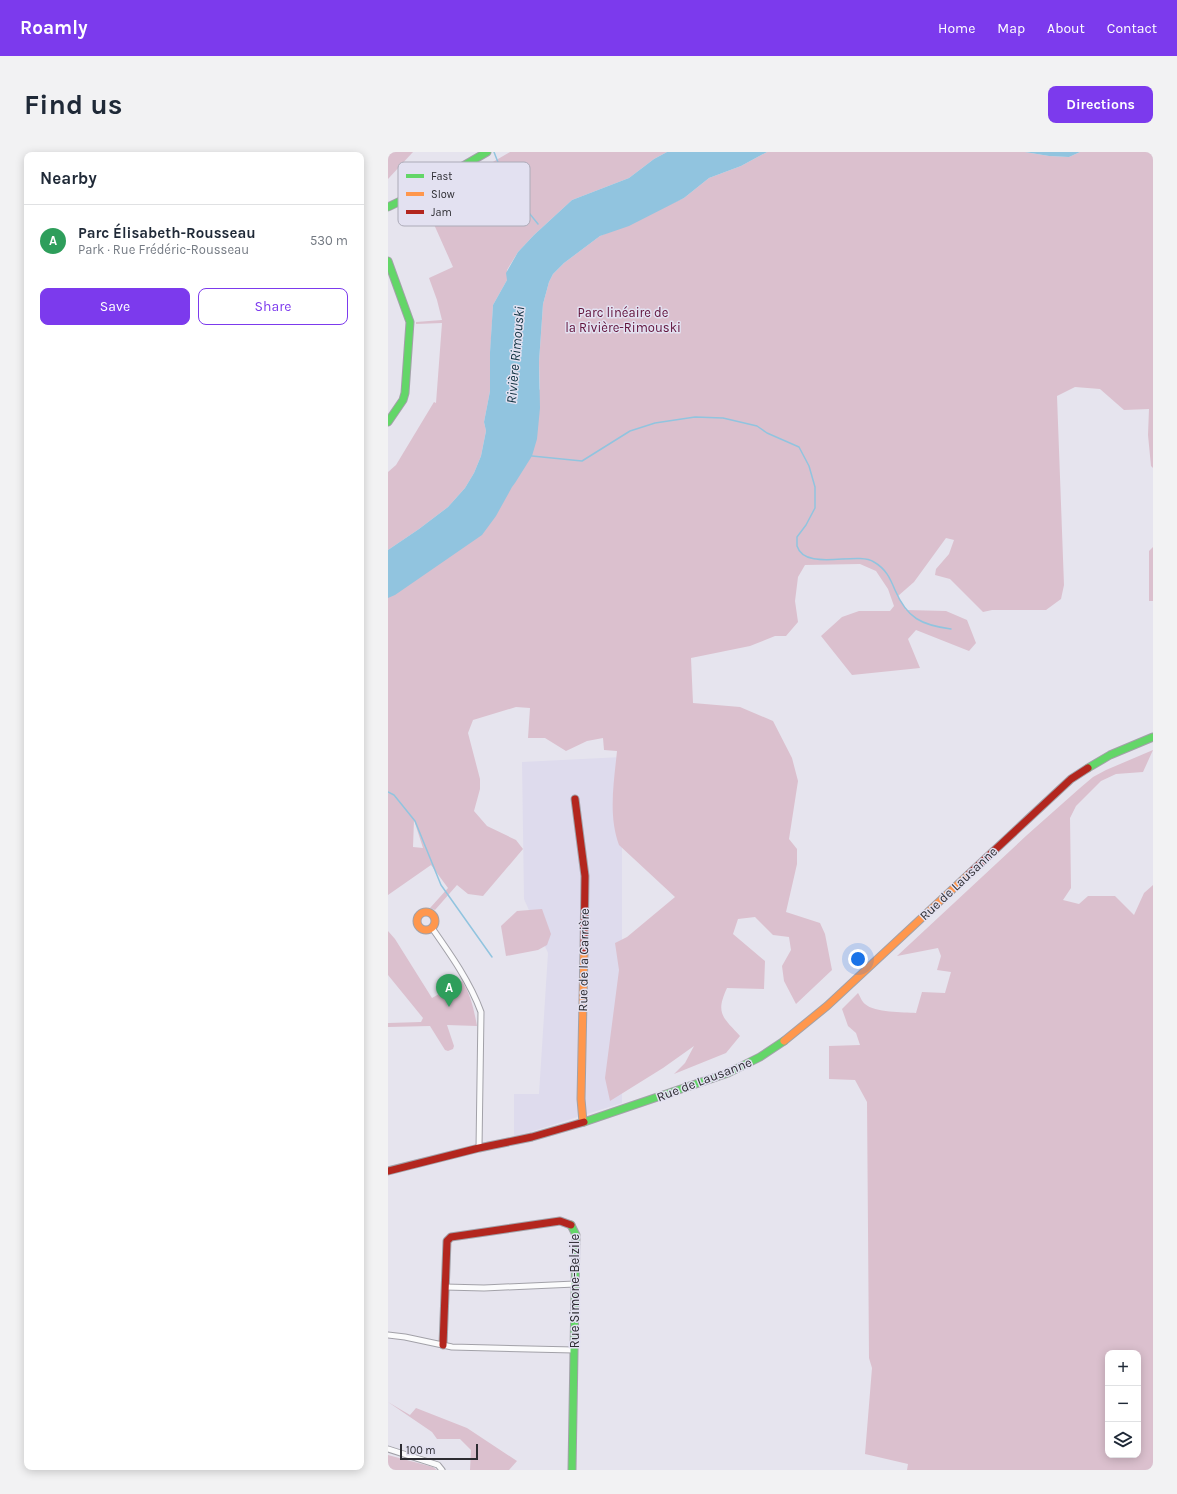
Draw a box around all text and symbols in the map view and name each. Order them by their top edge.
text: Roamly [20,17,87,39]
text: Home [938,20,975,37]
text: Map [997,20,1025,37]
text: About [1047,20,1085,37]
text: Contact [1107,20,1157,37]
button: Directions [1048,86,1153,123]
text: Find us [24,88,123,121]
legend [398,162,530,226]
text: Nearby [40,168,97,188]
text: Fast [431,170,452,183]
text: Slow [431,188,455,201]
text: Jam [431,206,452,219]
text: Parc Élisabeth-Rousseau [78,224,256,242]
text: A [49,233,57,248]
text: 530 m [310,233,348,248]
text: Park · Rue Frédéric-Rousseau [78,242,249,257]
button: Save [40,288,190,325]
button: Share [198,288,348,325]
water label: Rivière Rimouski [503,305,528,404]
park label: Parc linéaire de la Rivière-Rimouski [565,305,681,335]
street label: Rue de Lausanne [916,843,1000,923]
street label: Rue de la Carrière [575,908,592,1012]
your location [848,949,868,969]
pin: A [436,974,462,1007]
street label: Rue de Lausanne [655,1054,754,1104]
street label: Rue Simone-Belzile [567,1233,582,1348]
map controls [1105,1350,1141,1458]
button: + [1105,1350,1141,1386]
button: − [1105,1386,1141,1422]
button: layers [1105,1422,1141,1458]
scale bar [400,1442,478,1461]
text: 100 m [406,1444,436,1457]

